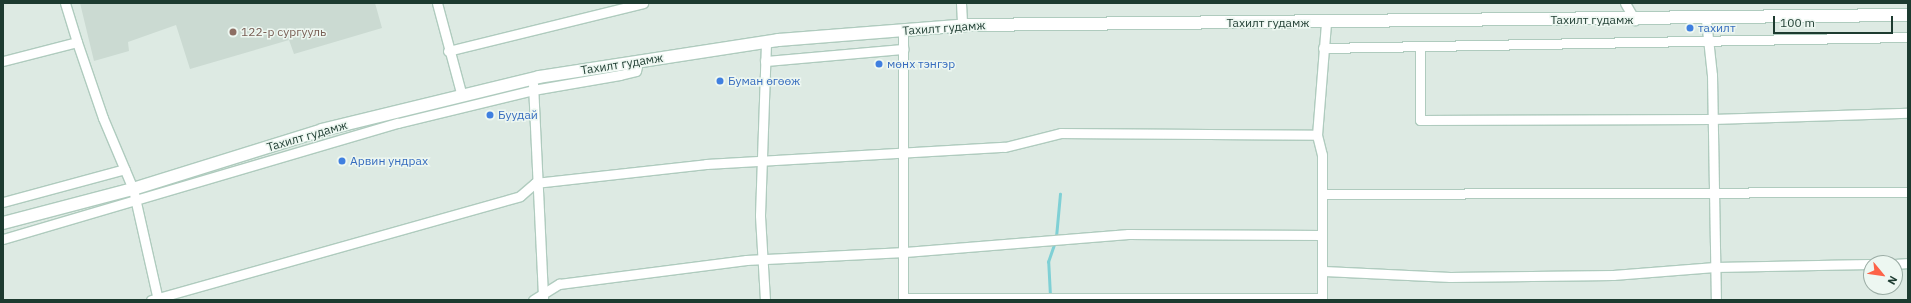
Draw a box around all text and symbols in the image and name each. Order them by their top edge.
scale bar [1775,8,1895,34]
street label: Тахилт гудамж [1550,13,1634,27]
text: 100 m [1780,15,1815,30]
street label: Тахилт гудамж [1226,16,1310,30]
street label: Тахилт гудамж [902,18,986,38]
place label: тахилт [1698,21,1736,35]
marker: тахилт [1685,23,1695,33]
place label: 122-р сургууль [241,25,326,39]
marker: 122-р сургууль [228,27,238,37]
street label: Тахилт гудамж [580,50,664,78]
place label: мөнх тэнгэр [887,57,955,71]
marker: мөнх тэнгэр [874,59,884,69]
place label: Буман өгөөж [728,74,800,88]
marker: Буман өгөөж [715,76,725,86]
place label: Буудай [498,108,538,122]
marker: Буудай [485,110,495,120]
street label: Тахилт гудамж [265,118,349,154]
place label: Арвин ундрах [350,154,428,168]
marker: Арвин ундрах [337,156,347,166]
north arrow [1863,255,1903,295]
text: N [1885,273,1901,287]

